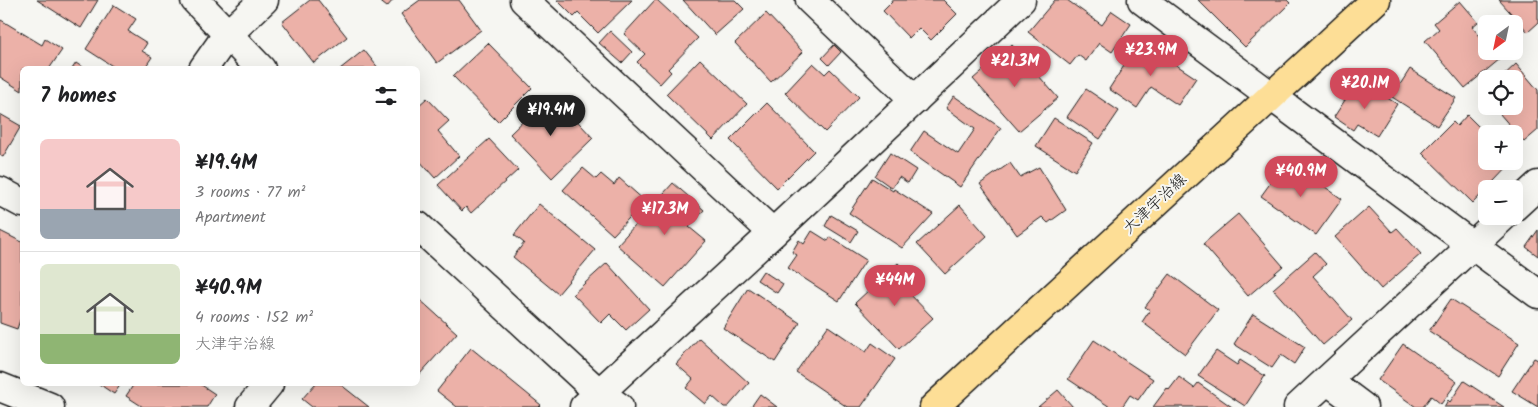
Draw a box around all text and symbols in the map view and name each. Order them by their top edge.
north arrow [1478,15,1522,60]
map controls [1478,15,1523,225]
pin: ¥23.9M [1110,34,1192,77]
text: ¥23.9M [1125,38,1177,63]
pin: ¥21.3M [974,46,1056,88]
text: ¥21.3M [991,49,1039,74]
pin: ¥20.1M [1324,68,1406,110]
button: locate [1478,70,1523,115]
text: ¥20.1M [1341,71,1389,96]
text: 7 homes [40,80,117,113]
icon: filters [372,82,400,110]
pin: ¥19.4M [510,94,592,137]
text: ¥19.4M [527,98,575,123]
button: + [1478,125,1523,170]
text: ¥19.4M [195,147,257,180]
pin: ¥40.9M [1260,156,1342,198]
icon: home [80,159,140,219]
text: ¥40.9M [1276,159,1326,184]
street label: 大津宇治線 [1117,168,1193,240]
text: 3 rooms · 77 m² [195,180,305,205]
button: − [1478,180,1523,225]
pin: ¥17.3M [624,194,706,236]
text: ¥17.3M [642,197,688,222]
text: Apartment [195,205,266,230]
pin: ¥44M [865,264,925,307]
text: ¥44M [875,268,915,293]
text: ¥40.9M [195,272,262,305]
icon: home [80,284,140,344]
text: 4 rooms · 152 m² [195,305,313,330]
text: 大津宇治線 [195,332,275,357]

